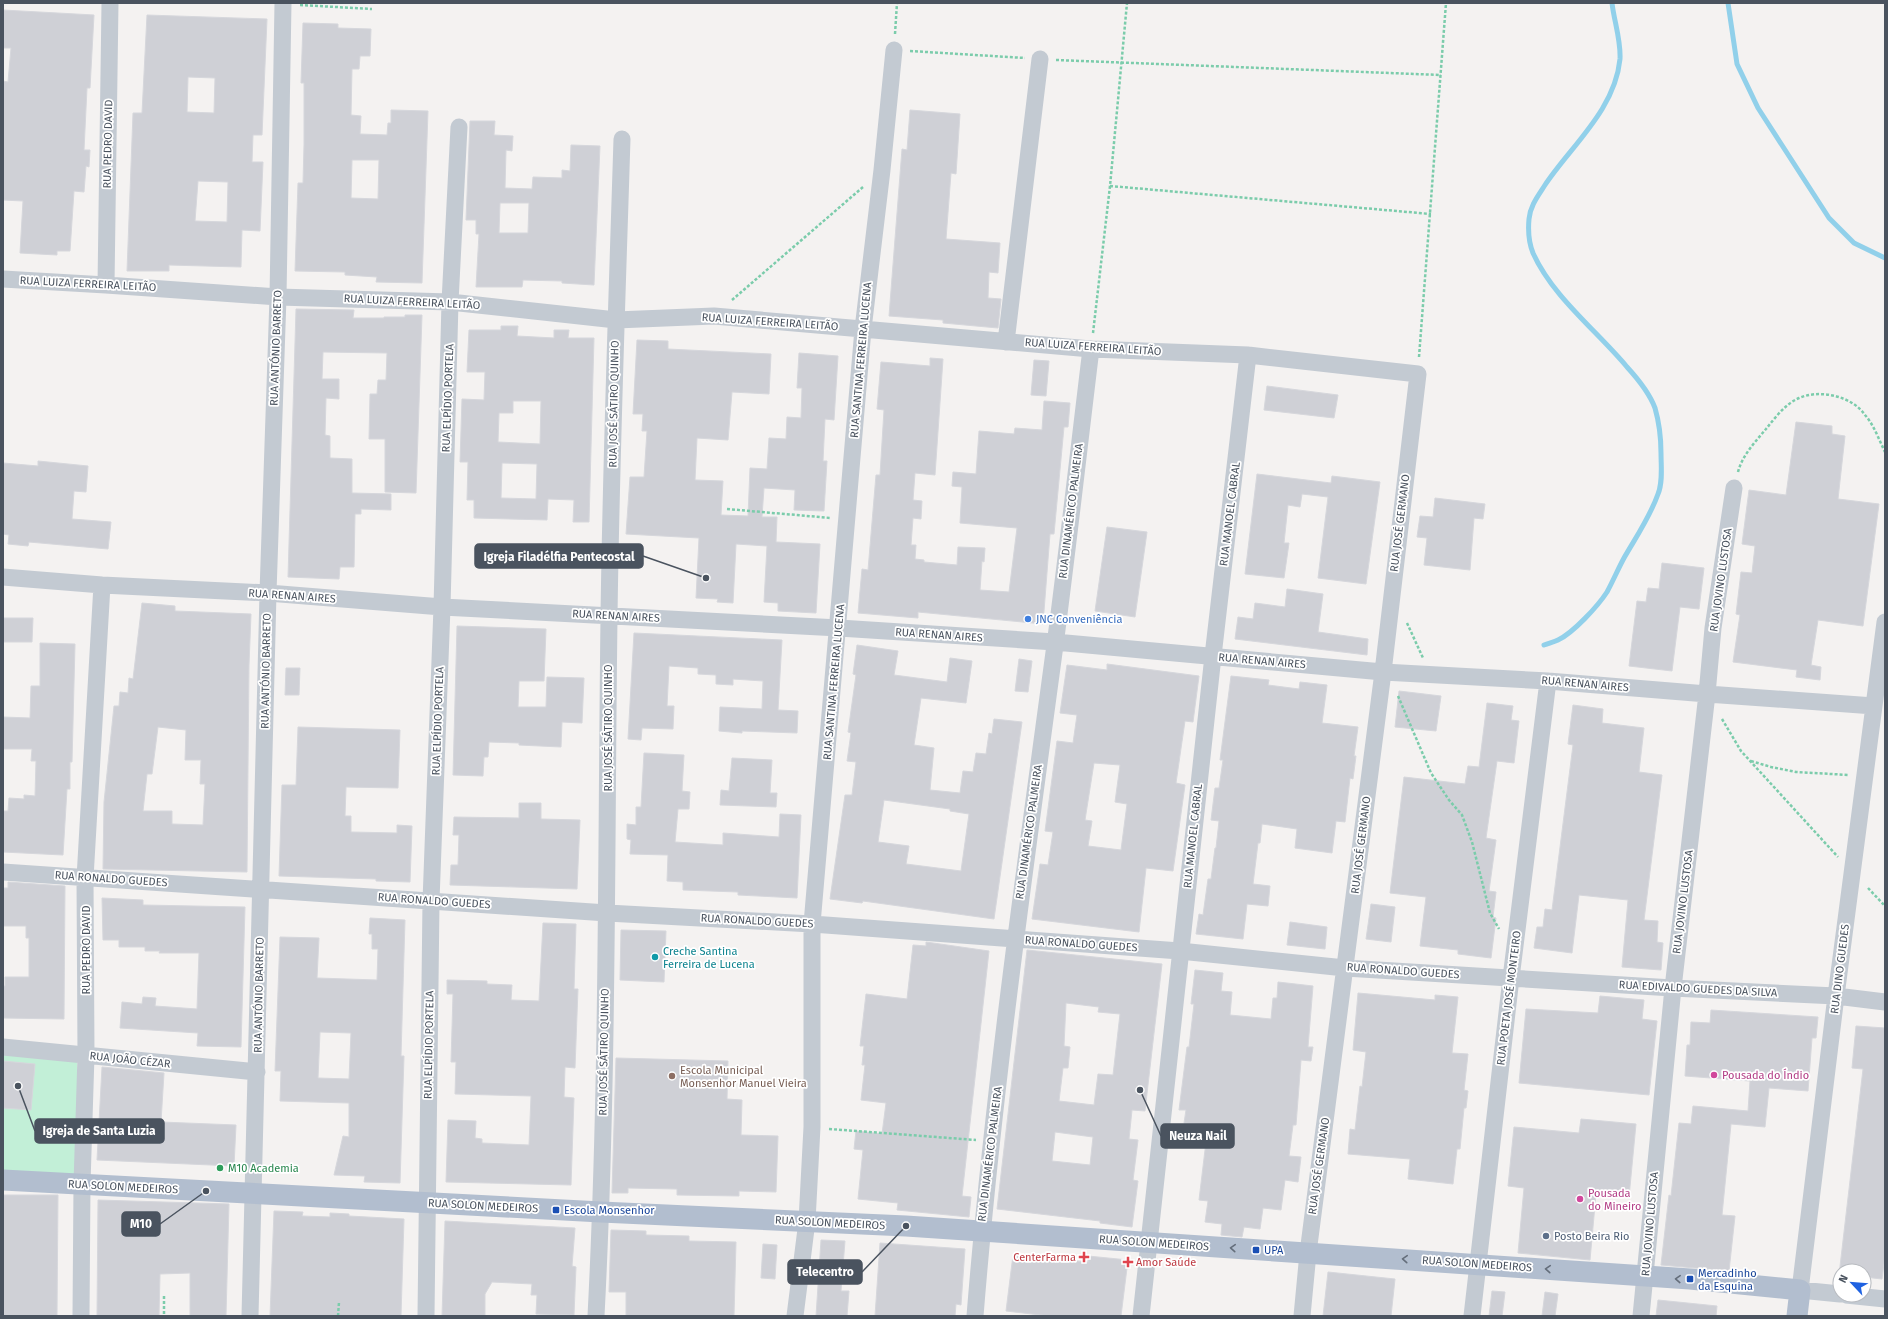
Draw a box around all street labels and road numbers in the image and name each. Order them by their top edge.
street label: RUA PEDRO DAVID [101,99,115,189]
street label: RUA LUIZA FERREIRA LEITÃO [19,274,157,294]
street label: RUA SANTINA FERREIRA LUCENA [848,281,874,438]
street label: RUA ANTÓNIO BARRETO [266,290,285,406]
street label: RUA LUIZA FERREIRA LEITÃO [343,292,481,312]
street label: RUA LUIZA FERREIRA LEITÃO [701,311,839,333]
street label: RUA LUIZA FERREIRA LEITÃO [1024,336,1162,358]
street label: RUA JOSÉ SÁTIRO QUINHO [605,340,622,468]
street label: RUA ELPÍDIO PORTELA [439,343,456,453]
street label: RUA DINAMÉRICO PALMEIRA [1055,442,1086,579]
street label: RUA MANOEL CABRAL [1217,461,1243,567]
street label: RUA JOSÉ GERMANO [1387,473,1412,573]
street label: RUA JOVINO LUSTOSA [1707,527,1735,633]
street label: RUA RENAN AIRES [248,586,336,606]
street label: RUA SANTINA FERREIRA LUCENA [821,603,847,760]
street label: RUA RENAN AIRES [572,607,660,625]
street label: RUA ANTÓNIO BARRETO [257,613,274,729]
street label: RUA RENAN AIRES [895,625,983,645]
street label: RUA RENAN AIRES [1218,651,1306,671]
street label: RUA JOSÉ SÁTIRO QUINHO [601,664,615,792]
street label: RUA ELPÍDIO PORTELA [429,666,446,776]
street label: RUA RENAN AIRES [1541,674,1629,694]
street label: RUA DINAMÉRICO PALMEIRA [1012,763,1045,900]
street label: RUA MANOEL CABRAL [1181,783,1205,889]
street label: RUA JOSÉ GERMANO [1348,795,1373,895]
street label: RUA JOVINO LUSTOSA [1670,849,1696,955]
street label: RUA RONALDO GUEDES [54,869,168,889]
street label: RUA RONALDO GUEDES [377,891,491,911]
street label: RUA PEDRO DAVID [80,906,93,994]
street label: RUA RONALDO GUEDES [700,912,814,930]
street label: RUA DINO GUEDES [1828,923,1852,1015]
street label: RUA POETA JOSÉ MONTEIRO [1493,930,1524,1066]
street label: RUA RONALDO GUEDES [1024,934,1138,954]
street label: RUA ANTÓNIO BARRETO [250,937,267,1053]
street label: RUA RONALDO GUEDES [1346,961,1460,981]
street label: RUA EDIVALDO GUEDES DA SILVA [1618,978,1778,1000]
street label: RUA JOSÉ SÁTIRO QUINHO [595,988,612,1116]
street label: RUA ELPÍDIO PORTELA [421,990,436,1099]
street label: RUA JOÃO CÉZAR [89,1048,171,1071]
street label: RUA DINAMÉRICO PALMEIRA [974,1085,1005,1222]
street label: RUA JOSÉ GERMANO [1305,1116,1332,1216]
street label: RUA JOVINO LUSTOSA [1639,1171,1661,1277]
street label: RUA SOLON MEDEIROS [68,1178,178,1196]
street label: RUA SOLON MEDEIROS [428,1197,538,1215]
street label: RUA SOLON MEDEIROS [775,1214,885,1232]
street label: RUA SOLON MEDEIROS [1098,1233,1210,1253]
street label: RUA SOLON MEDEIROS [1421,1254,1533,1274]

